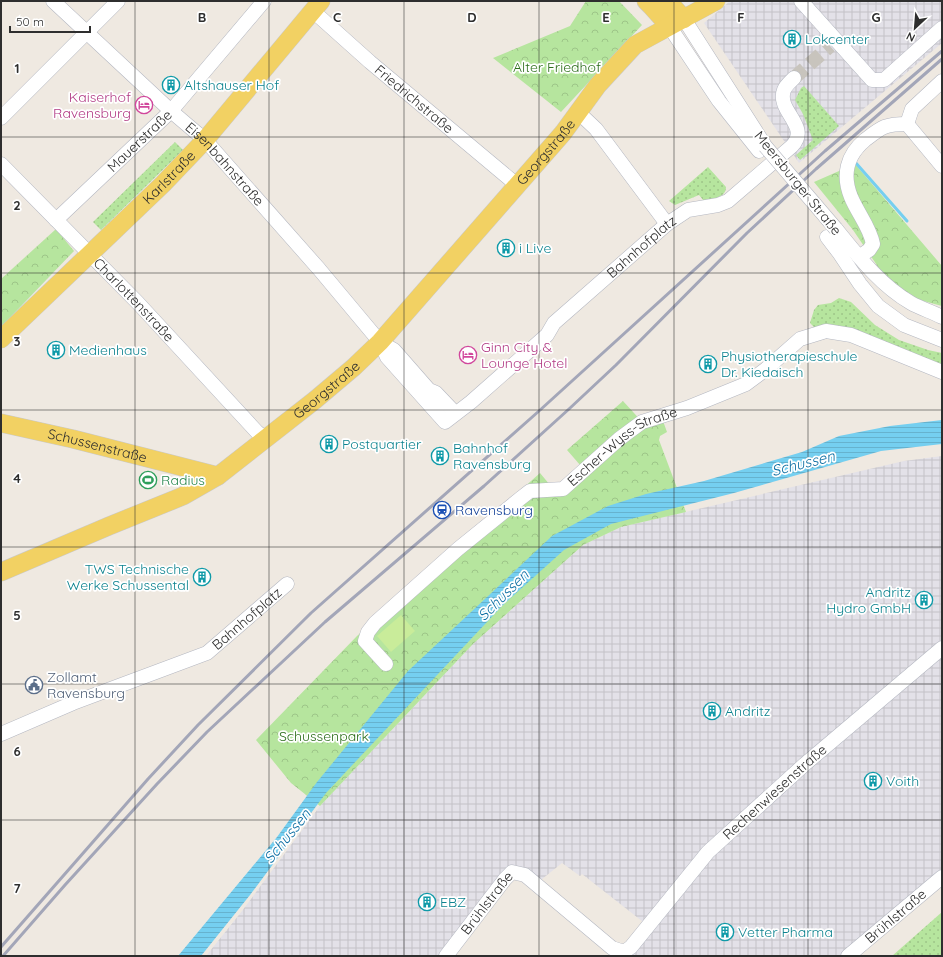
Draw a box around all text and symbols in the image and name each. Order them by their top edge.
scale bar [10,8,90,34]
north arrow [895,8,935,48]
text: B [198,9,206,25]
text: C [333,9,341,25]
text: D [467,9,477,25]
text: E [602,9,610,25]
text: F [737,9,745,25]
text: G [871,9,881,25]
text: 50 m [16,14,44,29]
building icon: Lokcenter [782,29,802,49]
text: N [904,29,917,45]
place label: Lokcenter [805,30,870,48]
park label: Alter Friedhof [513,58,601,76]
text: 1 [14,60,20,76]
street label: Friedrichstraße [371,61,457,137]
building icon: Altshauser Hof [161,75,181,95]
place label: Altshauser Hof [184,76,279,94]
place label: Kaiserhof Ravensburg [53,88,131,122]
hotel icon: Kaiserhof Ravensburg [134,95,154,115]
street label: Mauerstraße [103,106,176,176]
street label: Georgstraße [512,116,579,189]
street label: Eisenbahnstraße [182,118,268,210]
street label: Meersburger Straße [750,127,846,239]
street label: Karlstraße [139,147,199,208]
text: 2 [13,197,21,213]
street label: Bahnhofplatz [603,211,680,282]
building icon: i Live [496,238,516,258]
place label: i Live [519,239,552,257]
street label: Charlottenstraße [90,254,178,346]
text: 3 [14,333,21,349]
place label: Ginn City & Lounge Hotel [481,338,568,372]
building icon: Medienhaus [46,340,66,360]
place label: Medienhaus [69,341,147,359]
hotel icon: Ginn City & Lounge Hotel [458,345,478,365]
place label: Physiotherapieschule Dr. Kiedaisch [721,347,858,381]
building icon: Physiotherapieschule Dr. Kiedaisch [698,354,718,374]
street label: Georgstraße [289,357,364,423]
street label: Escher-Wyss-Straße [563,403,679,490]
street label: Schussenstraße [46,425,149,467]
building icon: Postquartier [319,434,339,454]
place label: Postquartier [342,435,422,453]
place label: Bahnhof Ravensburg [453,439,531,473]
building icon: Bahnhof Ravensburg [430,446,450,466]
water label: Schussen [769,446,837,480]
text: 4 [13,470,21,486]
sports icon: Radius [138,470,158,490]
place label: Radius [161,471,205,489]
station icon: Ravensburg [432,500,452,520]
place label: Ravensburg [455,501,533,519]
place label: TWS Technische Werke Schussental [67,560,189,594]
water label: Schussen [473,565,533,625]
building icon: TWS Technische Werke Schussental [192,567,212,587]
street label: Bahnhofplatz [208,583,286,654]
place label: Andritz Hydro GmbH [826,583,911,617]
building icon: Andritz Hydro GmbH [914,590,934,610]
text: 5 [13,607,21,623]
place label: Zollamt Ravensburg [47,668,125,702]
public building icon: Zollamt Ravensburg [24,675,44,695]
building icon: Andritz [702,701,722,721]
place label: Andritz [725,702,771,720]
park label: Schussenpark [279,727,369,745]
street label: Rechenwiesenstraße [719,740,830,843]
text: 6 [13,743,21,759]
building icon: Voith [863,771,883,791]
place label: Voith [886,772,919,790]
water label: Schussen [259,805,315,867]
street label: Brühlstraße [457,867,517,938]
text: 7 [13,880,21,896]
street label: Brühlstraße [861,885,930,947]
building icon: EBZ [417,892,437,912]
place label: EBZ [440,893,466,911]
building icon: Vetter Pharma [715,922,735,942]
place label: Vetter Pharma [738,923,833,941]

